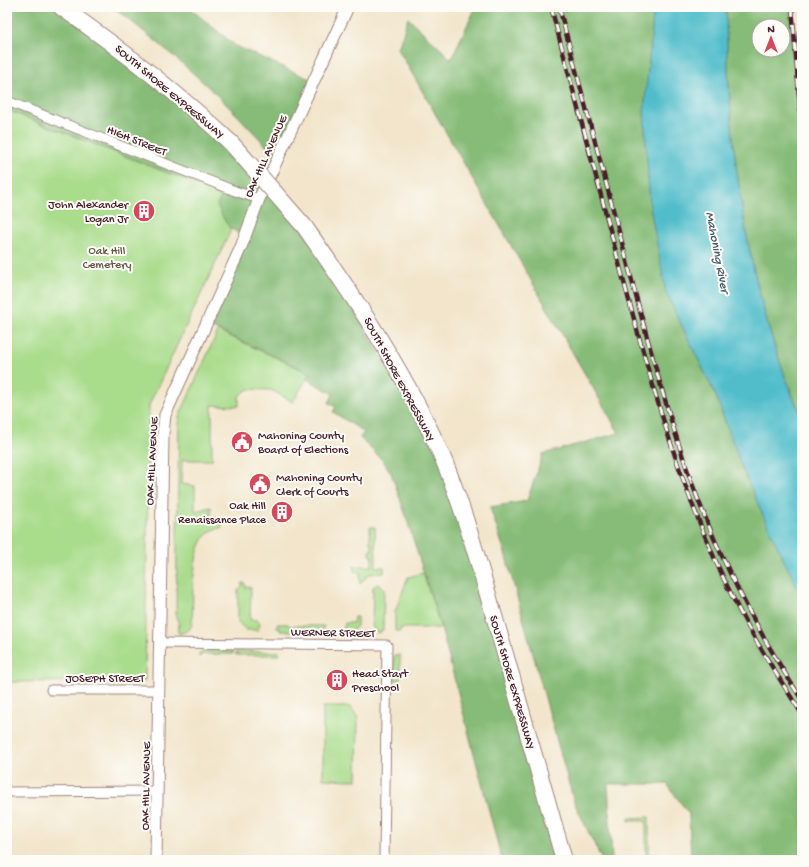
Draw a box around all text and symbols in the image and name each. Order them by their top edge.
north arrow [751,18,791,58]
text: N [767,24,775,36]
street label: SOUTH SHORE EXPRESSWAY [111,43,227,143]
street label: OAK HILL AVENUE [242,113,291,200]
street label: HIGH STREET [104,124,169,161]
building icon: John Alexander Logan Jr [131,198,157,224]
place label: John Alexander Logan Jr [48,199,130,227]
water label: Mahoning River [701,211,732,297]
park label: Oak Hill Cemetery [83,245,131,273]
street label: SOUTH SHORE EXPRESSWAY [360,316,437,445]
street label: OAK HILL AVENUE [144,416,162,506]
public building icon: Mahoning County Board of Elections [229,429,255,455]
place label: Mahoning County Board of Elections [257,430,349,458]
public building icon: Mahoning County Clerk of Courts [247,471,273,497]
place label: Mahoning County Clerk of Courts [276,472,362,500]
building icon: Oak Hill Renaissance Place [269,499,295,525]
place label: Oak Hill Renaissance Place [178,500,267,528]
street label: SOUTH SHORE EXPRESSWAY [485,614,537,751]
street label: WERNER STREET [291,626,377,642]
building icon: Head Start Preschool [324,667,350,693]
place label: Head Start Preschool [351,668,409,696]
street label: JOSEPH STREET [66,673,146,687]
street label: OAK HILL AVENUE [139,741,155,830]

